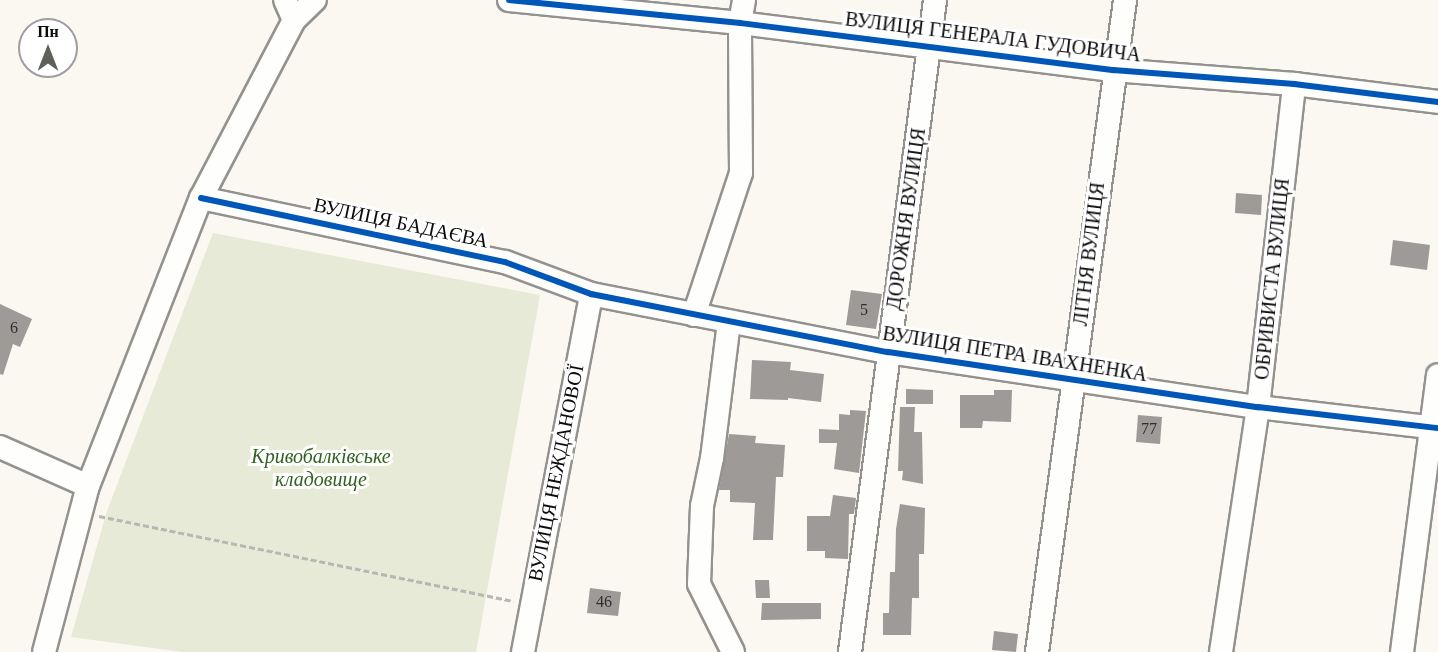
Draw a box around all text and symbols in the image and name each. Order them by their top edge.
street label: ВУЛИЦЯ ГЕНЕРАЛА ГУДОВИЧА [844,7,1142,67]
north arrow [18,18,78,78]
text: Пн [37,23,59,40]
street label: ДОРОЖНЯ ВУЛИЦЯ [881,126,931,312]
street label: ОБРИВИСТА ВУЛИЦЯ [1249,177,1295,381]
street label: ЛІТНЯ ВУЛИЦЯ [1068,181,1110,327]
street label: ВУЛИЦЯ БАДАЄВА [312,193,490,253]
house number: 5 [860,300,868,320]
house number: 6 [10,318,18,338]
street label: ВУЛИЦЯ ПЕТРА ІВАХНЕНКА [881,321,1149,387]
street label: ВУЛИЦЯ НЕЖДАНОВОЇ [523,363,589,583]
house number: 77 [1141,419,1157,439]
park label: Кривобалківське кладовище [251,444,391,491]
house number: 46 [596,592,612,612]

